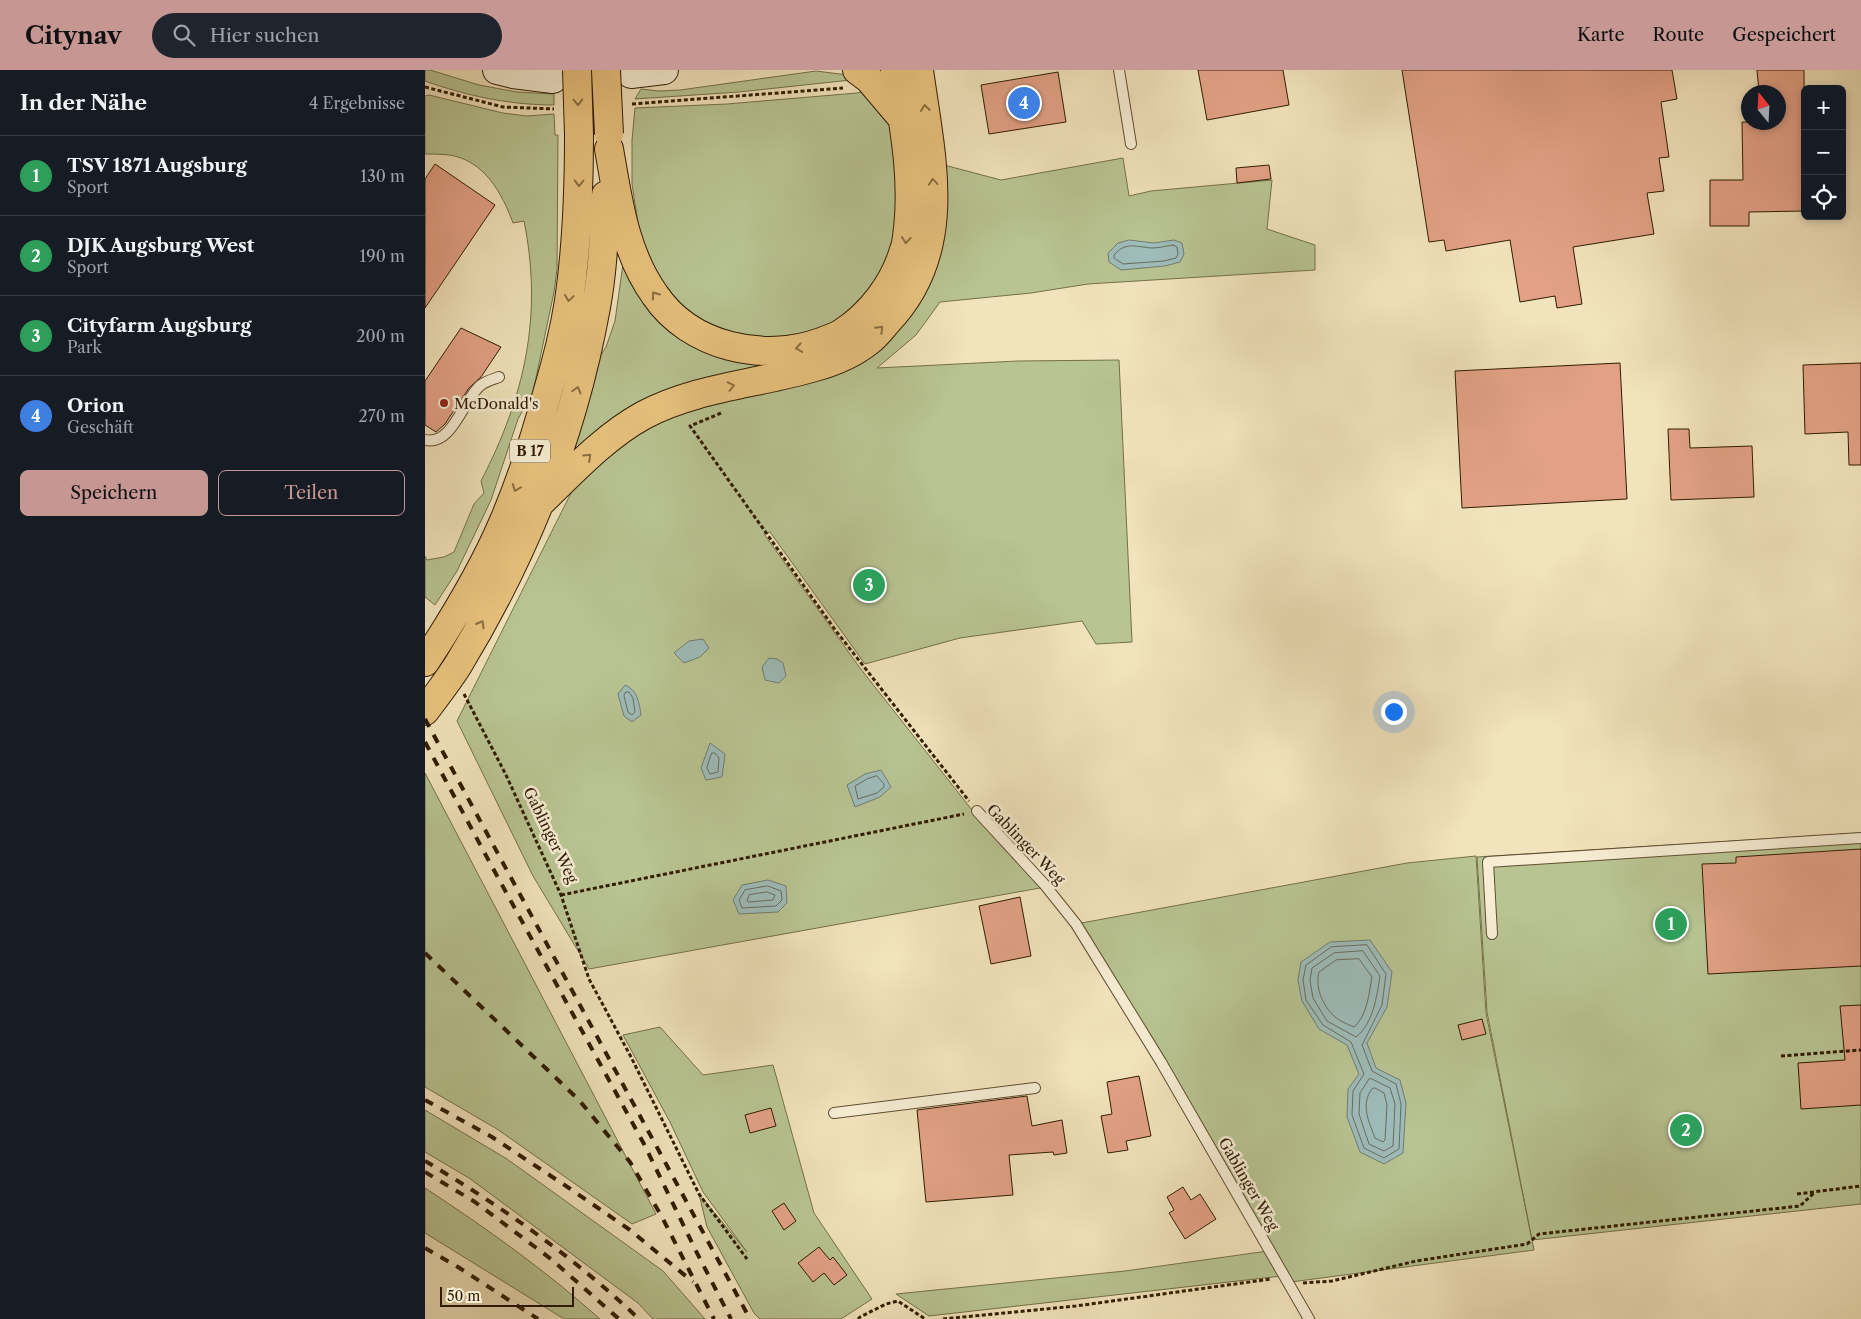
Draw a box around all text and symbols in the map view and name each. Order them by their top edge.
search box [152,13,502,58]
text: Citynav [25,21,122,50]
icon: search [170,21,198,49]
text: Hier suchen [210,24,320,47]
text: Karte [1577,24,1625,46]
text: Route [1653,24,1704,46]
text: Gespeichert [1732,24,1836,46]
pin: 4 [1008,84,1040,122]
north arrow [1741,85,1786,130]
map controls [1801,85,1846,220]
button: + [1801,85,1846,130]
text: In der Nähe [20,90,147,115]
text: 4 Ergebnisse [309,93,405,113]
one-way arrow [573,99,584,107]
one-way arrow [920,104,930,113]
button: − [1801,130,1846,175]
text: TSV 1871 Augsburg [67,154,247,177]
text: 1 [32,166,40,186]
text: 130 m [360,166,405,186]
button: locate [1801,175,1846,220]
text: Sport [67,177,109,197]
one-way arrow [927,178,938,186]
one-way arrow [574,180,584,188]
text: DJK Augsburg West [67,234,254,257]
one-way arrow [901,237,912,245]
text: 2 [31,246,41,266]
text: 190 m [360,246,405,266]
text: Sport [67,257,109,277]
one-way arrow [652,291,661,301]
one-way arrow [564,295,575,303]
text: Cityfarm Augsburg [67,314,251,337]
text: 3 [31,326,41,346]
text: 200 m [356,326,405,346]
one-way arrow [874,326,883,335]
text: Park [67,337,102,357]
one-way arrow [794,343,803,353]
one-way arrow [727,381,736,392]
one-way arrow [572,387,582,395]
text: Orion [67,394,125,417]
place label: McDonald's [454,394,539,413]
marker: McDonald's [438,397,450,409]
text: 4 [31,406,41,426]
text: 270 m [359,406,405,426]
text: Geschäft [67,417,134,437]
road number: B 17 [510,440,550,462]
one-way arrow [582,454,591,463]
button: Speichern [20,470,208,516]
button: Teilen [218,470,405,516]
one-way arrow [512,484,522,492]
pin: 3 [853,566,885,604]
one-way arrow [475,621,485,630]
your location [1381,699,1407,725]
street label: Gablinger Weg [520,784,583,886]
street label: Gablinger Weg [983,800,1069,888]
pin: 1 [1655,905,1687,943]
pin: 2 [1670,1111,1702,1149]
street label: Gablinger Weg [1215,1134,1283,1234]
scale bar [440,1284,574,1307]
text: 50 m [447,1287,480,1305]

